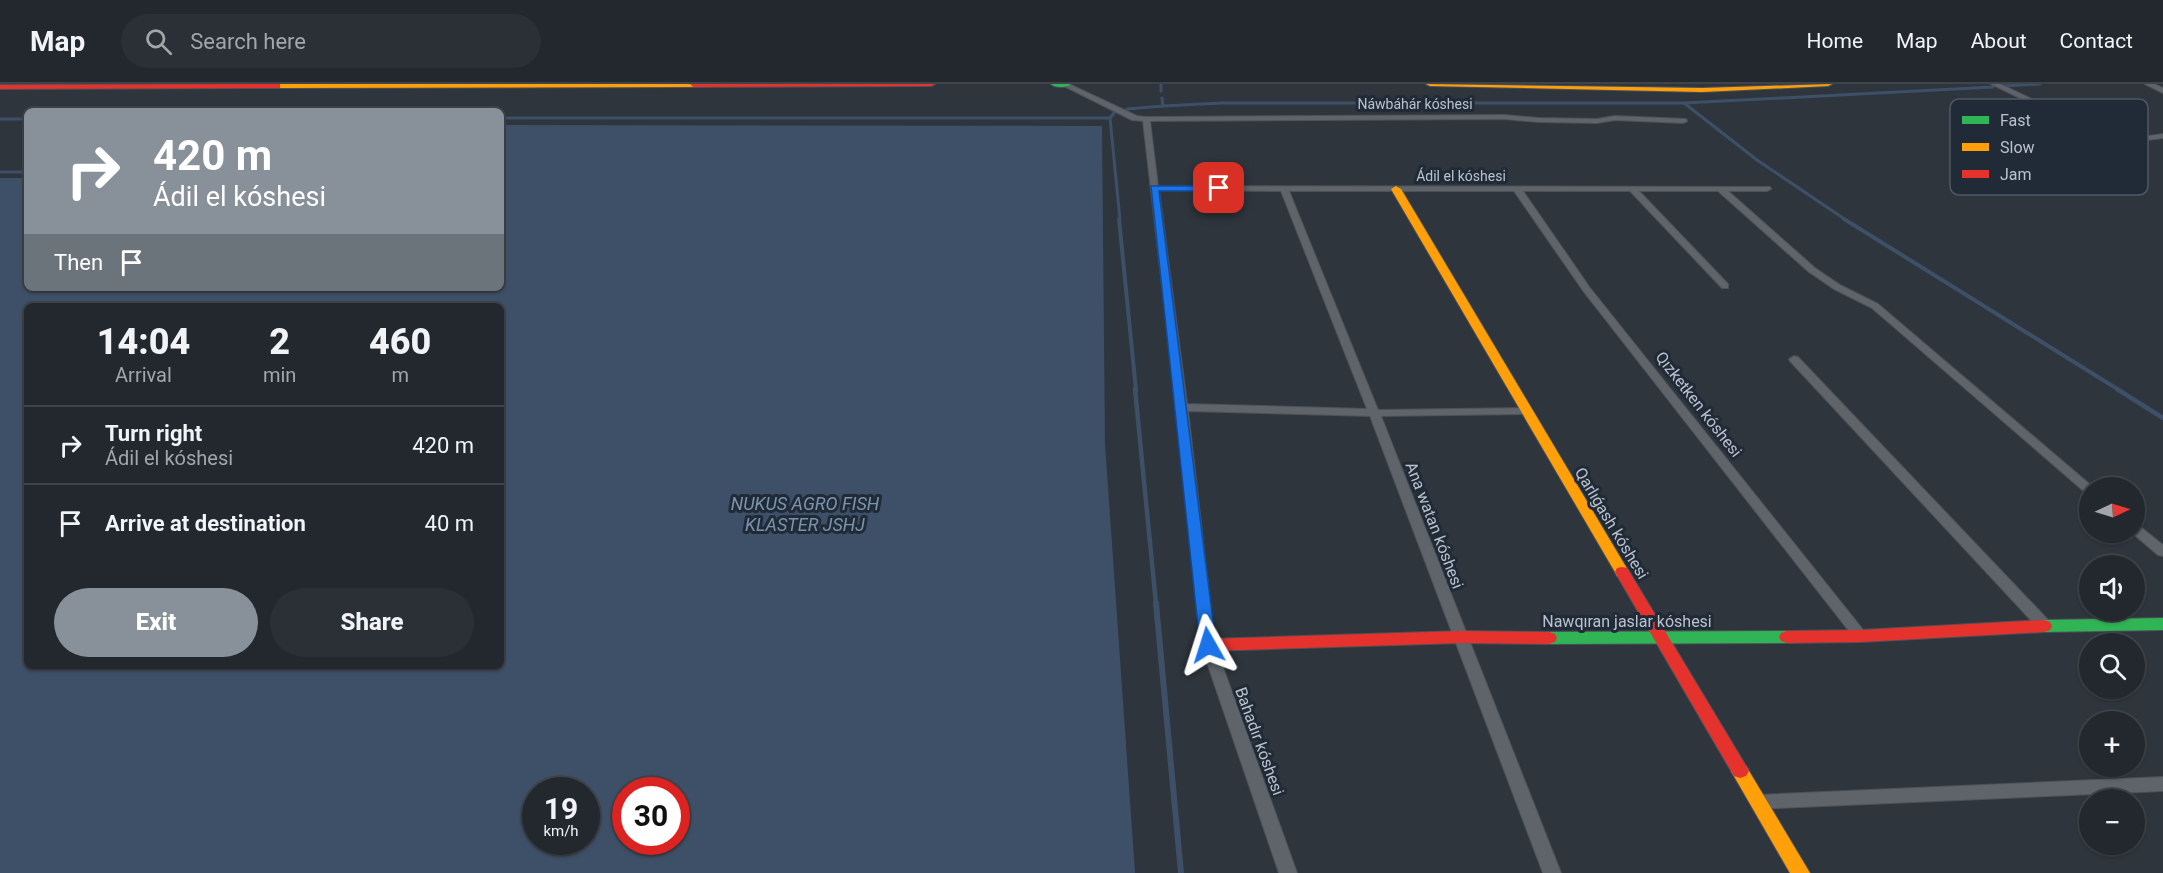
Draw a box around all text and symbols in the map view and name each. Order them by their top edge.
search box [121,14,541,68]
text: Map [30,25,85,58]
icon: search [142,25,175,58]
text: Search here [190,29,306,54]
text: Home [1807,29,1863,53]
text: Map [1896,29,1938,53]
text: About [1971,29,2027,53]
text: Contact [2060,29,2133,53]
street label: Náwbáhár kóshesi [1357,96,1473,112]
legend [1950,99,2148,195]
text: Fast [2000,111,2031,130]
text: 420 m [153,131,272,180]
icon: right [54,132,132,210]
text: Slow [2000,138,2035,157]
pin [1193,162,1244,213]
text: Jam [2000,165,2032,184]
street label: Ádil el kóshesi [1416,167,1506,184]
icon: arrive [1202,171,1235,204]
text: Ádil el kóshesi [153,181,326,213]
icon: arrive [115,246,148,279]
text: Then [54,250,103,275]
text: 14:04 [97,321,190,363]
text: 2 [269,321,290,363]
text: 460 [369,321,431,363]
street label: Qızketken kóshesi [1651,348,1746,461]
text: Arrival [115,363,172,387]
text: min [263,363,296,387]
text: m [391,363,409,387]
text: Turn right [105,421,202,446]
icon: right [54,429,87,462]
text: 420 m [412,433,474,458]
text: Ádil el kóshesi [105,446,233,470]
street label: Ana watan kóshesi [1402,459,1467,591]
street label: Qarlıǵash kóshesi [1571,464,1652,582]
north arrow [2079,477,2145,543]
map controls [2079,477,2145,855]
water label: NUKUS AGRO FISH KLASTER JSHJ [731,493,880,535]
icon: arrive [54,507,87,540]
text: Arrive at destination [105,511,306,536]
text: 40 m [425,511,474,536]
button: sound [2079,555,2145,621]
button: Exit [54,588,258,657]
button: Share [270,588,474,657]
street label: Nawqıran jaslar kóshesi [1542,612,1712,631]
position arrow [1176,613,1240,677]
button: search [2079,633,2145,699]
street label: Bahadır kóshesi [1231,685,1288,798]
button: + [2079,711,2145,777]
speed limit sign: 30 [612,777,690,855]
button: − [2079,789,2145,855]
text: 19 [544,791,578,826]
text: km/h [543,822,579,840]

